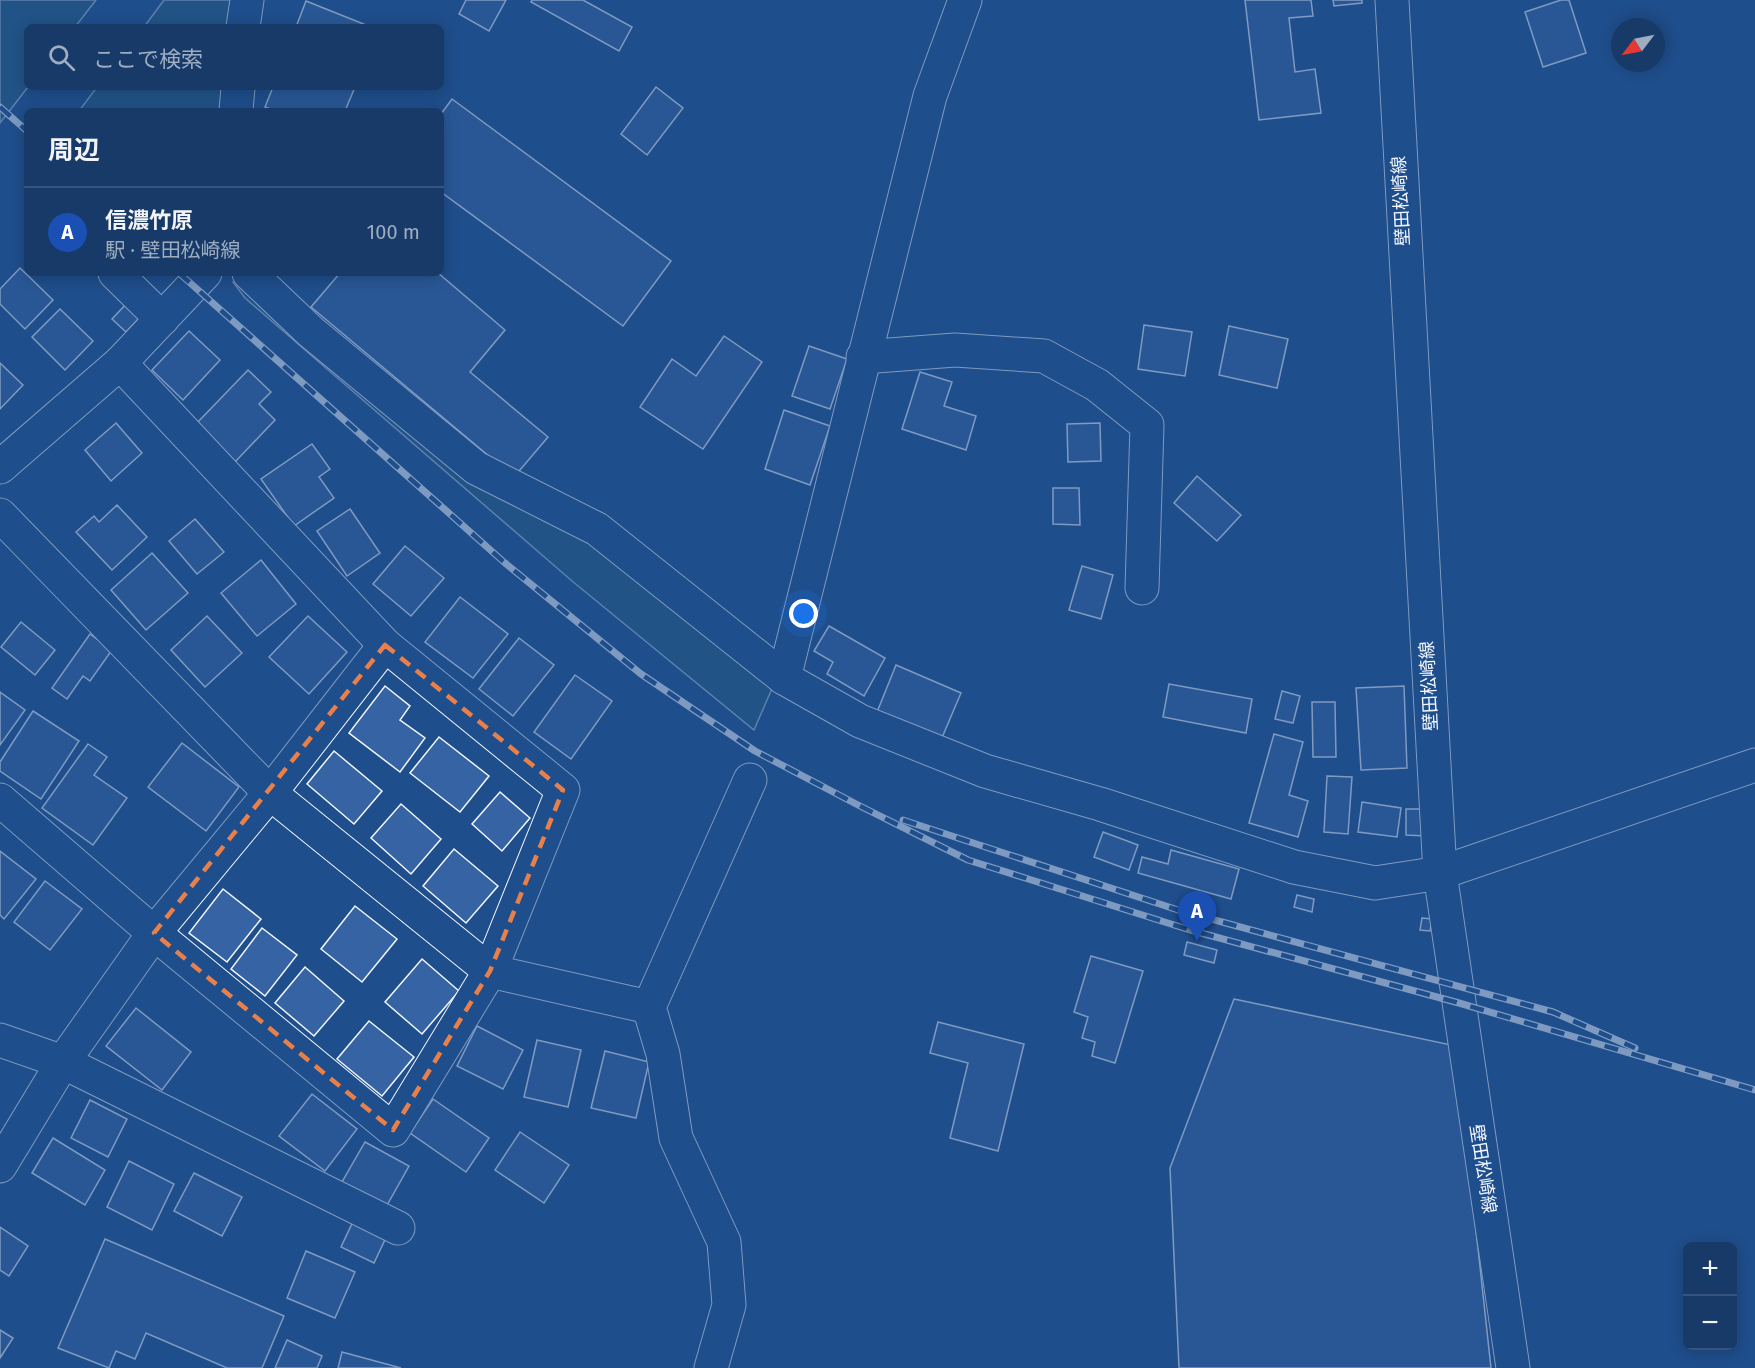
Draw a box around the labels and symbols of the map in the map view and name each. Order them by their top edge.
north arrow [1611,18,1665,72]
street label: 壁田松崎線 [1388,155,1414,247]
your location [789,599,818,628]
street label: 壁田松崎線 [1416,640,1442,732]
pin: A [1178,892,1216,941]
street label: 壁田松崎線 [1465,1123,1501,1215]

